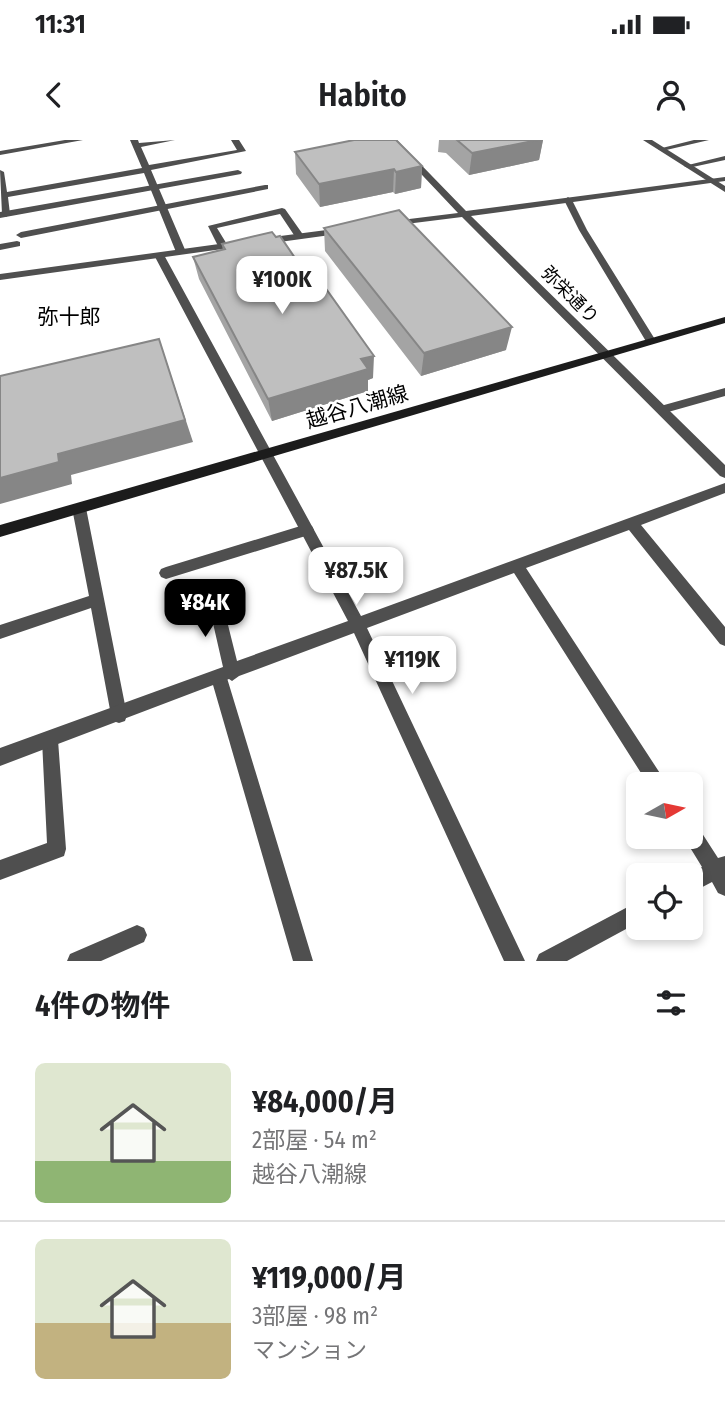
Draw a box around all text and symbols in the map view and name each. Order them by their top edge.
text: 11:31 [35,9,86,40]
icon: back [35,76,73,114]
text: Habito [318,76,407,114]
icon: person [652,76,690,114]
pin: ¥100K [233,256,331,316]
street label: 弥栄通り [537,262,603,328]
text: ¥100K [252,265,312,293]
district label: 弥十郎 [38,304,101,330]
street label: 越谷八潮線 [303,380,411,434]
pin: ¥87.5K [299,547,413,607]
text: ¥87.5K [324,556,388,584]
pin: ¥84K [164,580,246,639]
text: ¥84K [181,588,230,616]
pin: ¥119K [363,636,461,696]
text: ¥119K [384,645,440,673]
north arrow [626,772,704,849]
map controls [626,772,703,940]
button: locate [626,863,703,940]
icon: filters [652,984,690,1022]
text: 4件の物件 [35,988,170,1024]
text: ¥84,000/月 [252,1084,398,1120]
icon: home [91,1091,175,1175]
text: 2部屋 · 54 m² [252,1126,377,1154]
text: 越谷八潮線 [252,1160,367,1188]
text: ¥119,000/月 [252,1260,407,1296]
icon: home [91,1267,175,1351]
text: 3部屋 · 98 m² [252,1302,378,1330]
text: マンション [252,1336,367,1364]

